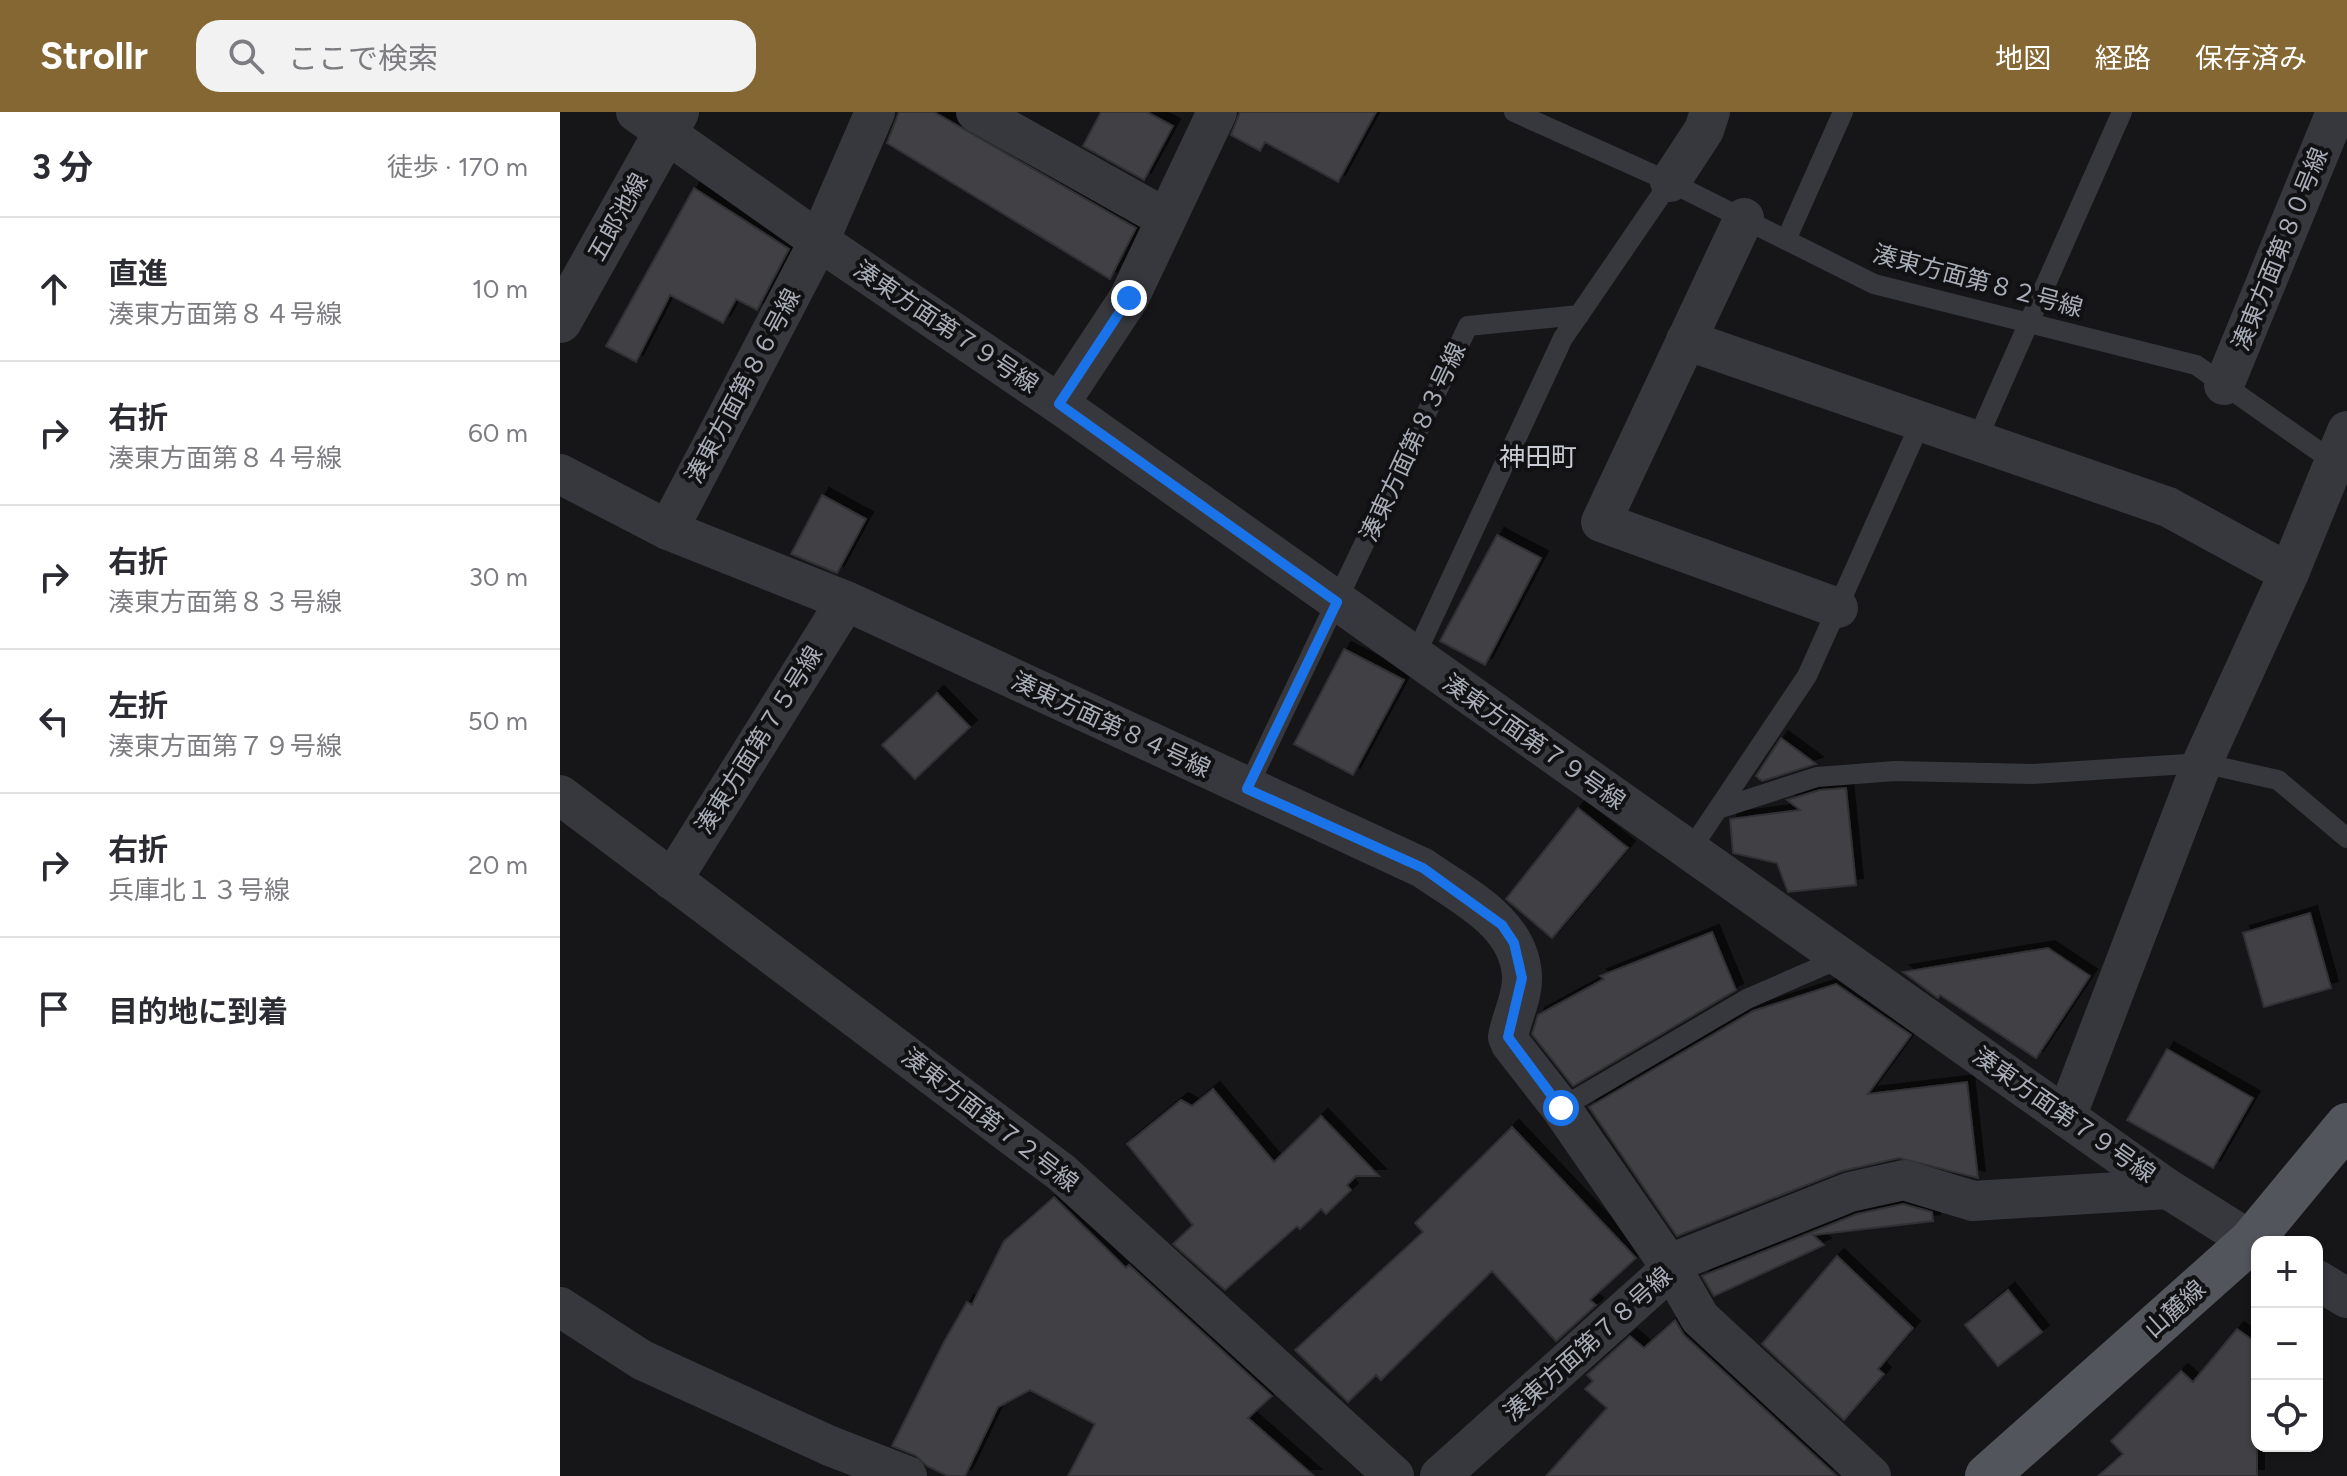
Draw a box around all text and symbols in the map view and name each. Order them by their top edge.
search box [196,20,756,92]
text: Strollr [40,33,148,79]
icon: search [224,34,268,78]
text: ここで検索 [288,40,438,77]
text: 地図 [1995,41,2051,75]
text: 経路 [2095,41,2151,75]
text: 保存済み [2195,41,2307,75]
street label: 湊東方面第８０号線 [2226,143,2333,354]
text: 3 分 [32,147,93,188]
text: 徒歩 · 170 m [387,151,528,183]
street label: 五郎池線 [582,168,654,266]
street label: 湊東方面第８２号線 [1870,239,2086,322]
street label: 湊東方面第７９号線 [849,254,1044,399]
text: 直進 [108,255,168,292]
icon: ahead [32,267,76,311]
text: 10 m [472,273,528,305]
route end [1111,280,1147,316]
street label: 湊東方面第８６号線 [679,284,806,488]
text: 湊東方面第８４号線 [108,298,342,330]
street label: 湊東方面第８３号線 [1354,338,1471,546]
text: 右折 [108,399,168,436]
icon: right [32,411,76,455]
text: 60 m [468,417,528,449]
district label: 神田町 [1499,441,1577,473]
text: 湊東方面第８４号線 [108,442,342,474]
text: 右折 [108,543,168,580]
icon: right [32,555,76,599]
text: 30 m [469,561,528,593]
text: 湊東方面第８３号線 [108,586,342,618]
street label: 湊東方面第７５号線 [689,640,828,839]
street label: 湊東方面第８４号線 [1007,666,1215,783]
street label: 湊東方面第７９号線 [1438,668,1631,815]
text: 左折 [108,687,168,724]
icon: left [32,699,76,743]
text: 50 m [468,705,528,737]
text: 湊東方面第７９号線 [108,730,342,762]
text: 右折 [108,831,168,868]
icon: right [32,843,76,887]
text: 20 m [468,849,528,881]
text: 兵庫北１３号線 [108,874,290,906]
icon: arrive [32,987,76,1031]
text: 目的地に到着 [108,993,288,1030]
street label: 湊東方面第７９号線 [1968,1041,2161,1188]
street label: 湊東方面第７２号線 [896,1042,1084,1198]
route start [1543,1090,1579,1126]
map controls [2251,1236,2323,1452]
button: + [2251,1236,2323,1308]
street label: 湊東方面第７８号線 [1498,1261,1678,1427]
street label: 山麓線 [2138,1274,2211,1343]
button: − [2251,1308,2323,1380]
button: locate [2251,1380,2323,1452]

